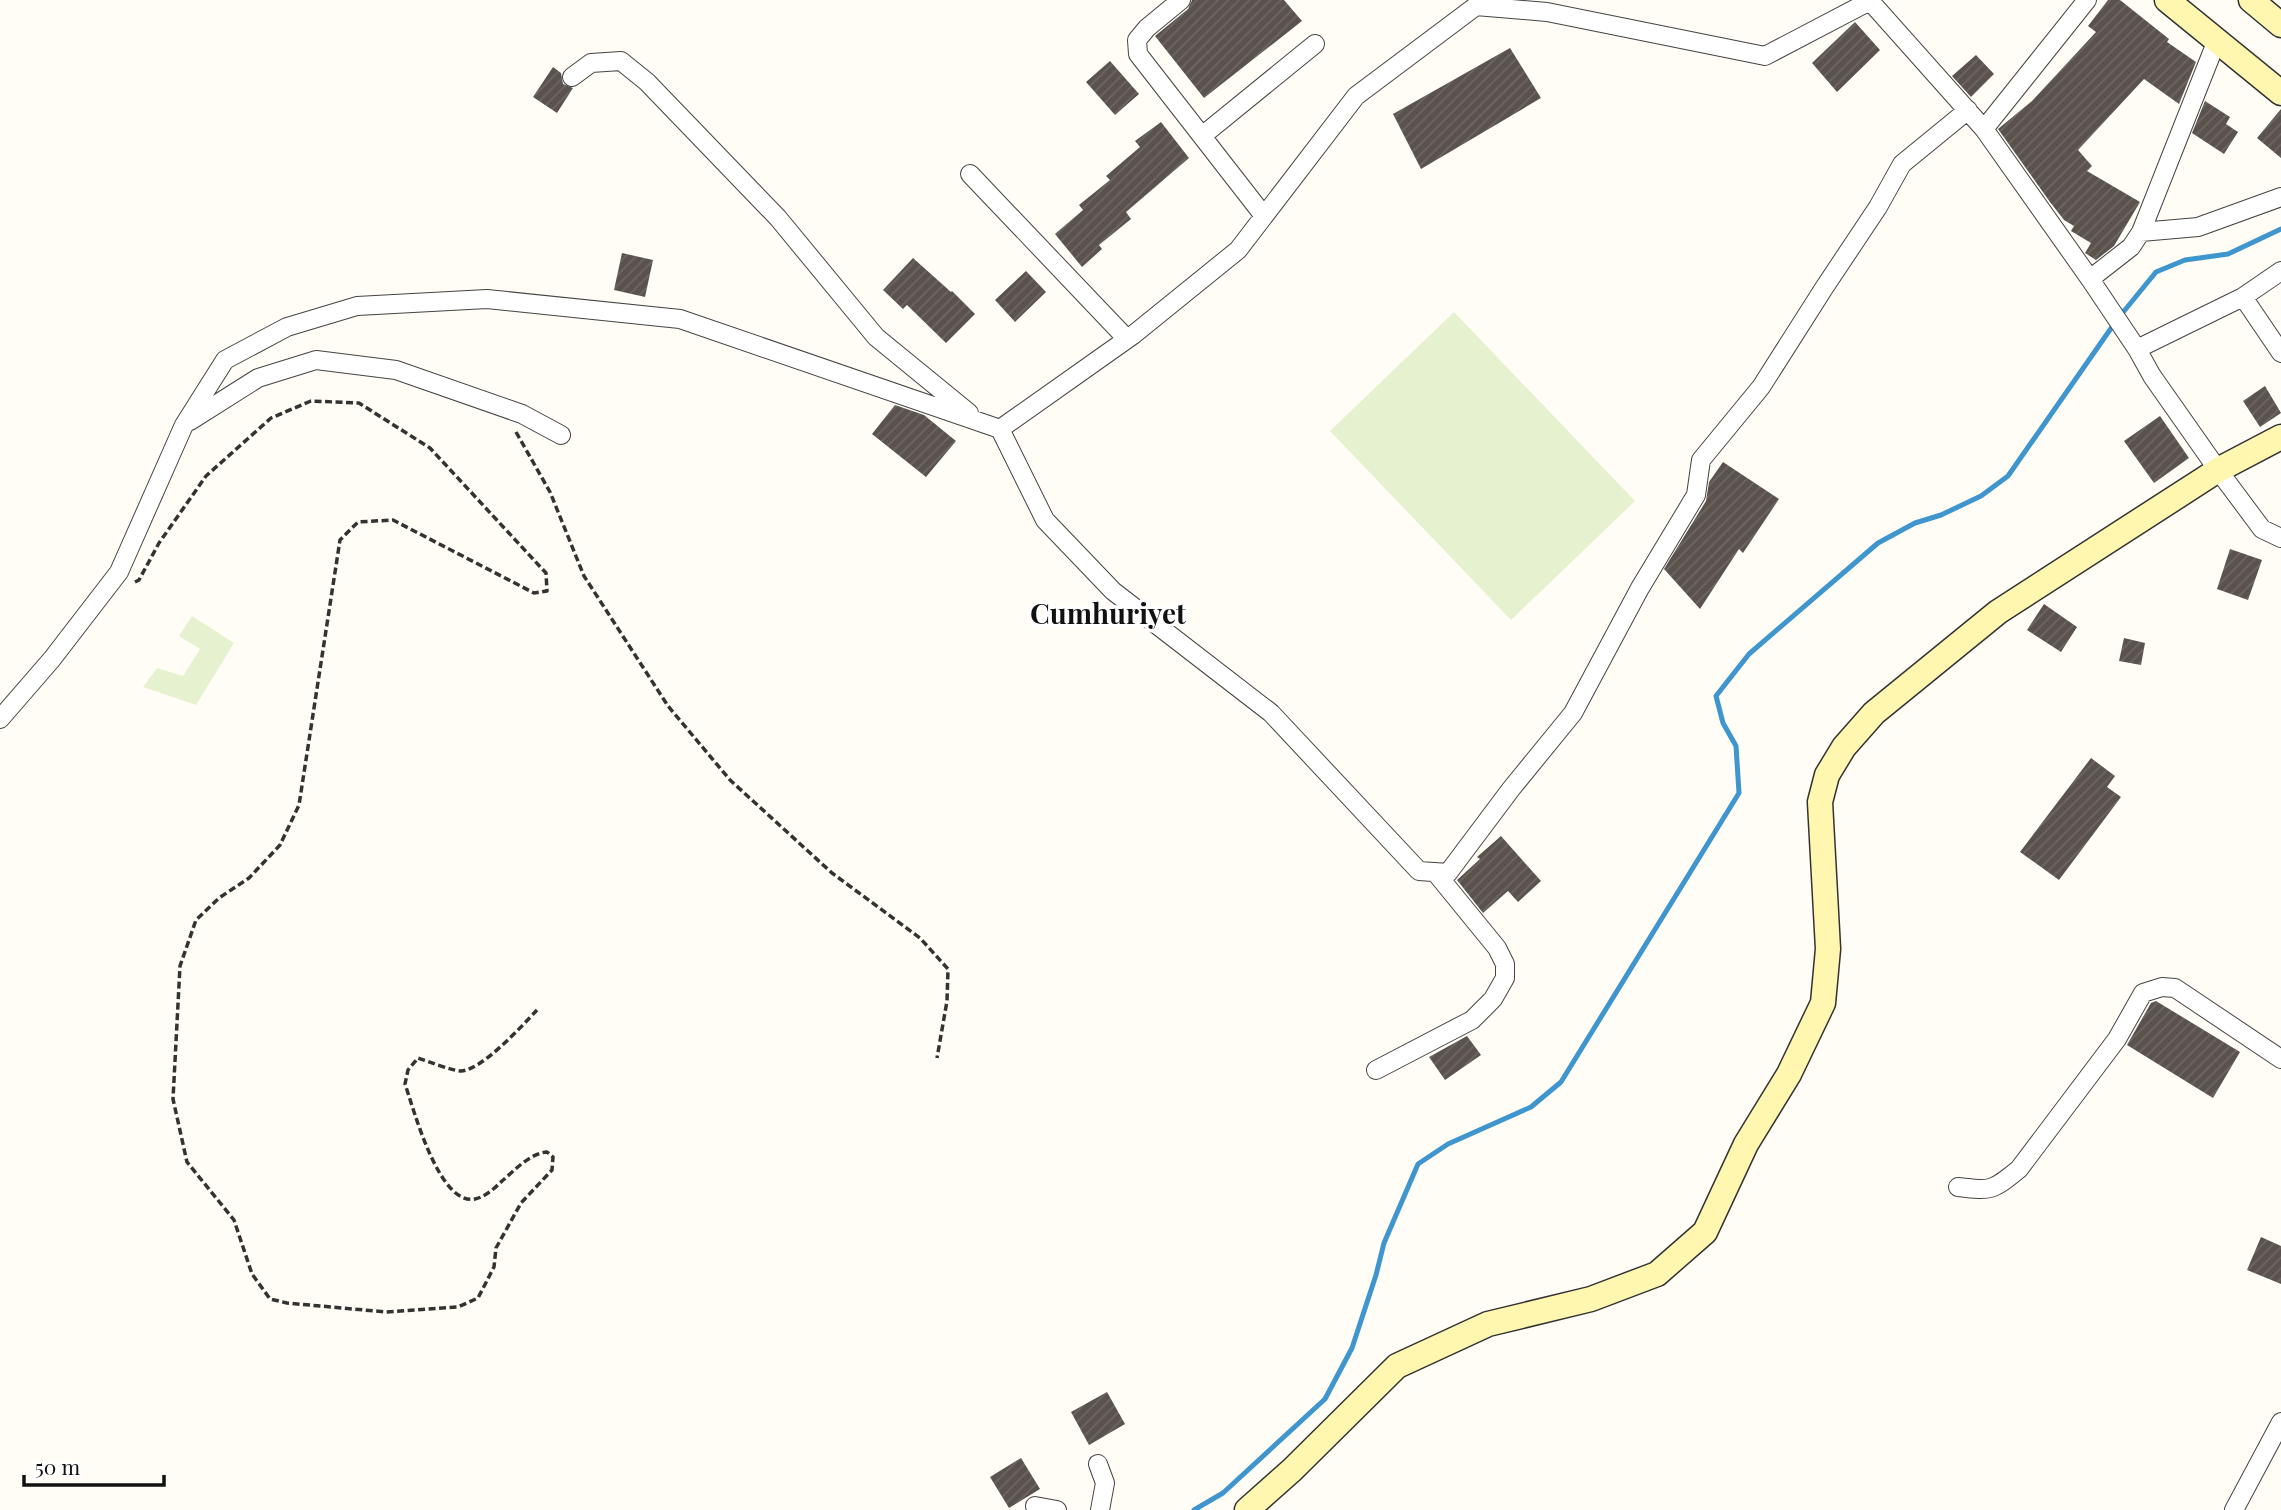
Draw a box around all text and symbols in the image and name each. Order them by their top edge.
district label: Cumhuriyet [1030,594,1186,631]
scale bar [24,1444,164,1488]
text: 50 m [35,1452,81,1480]

